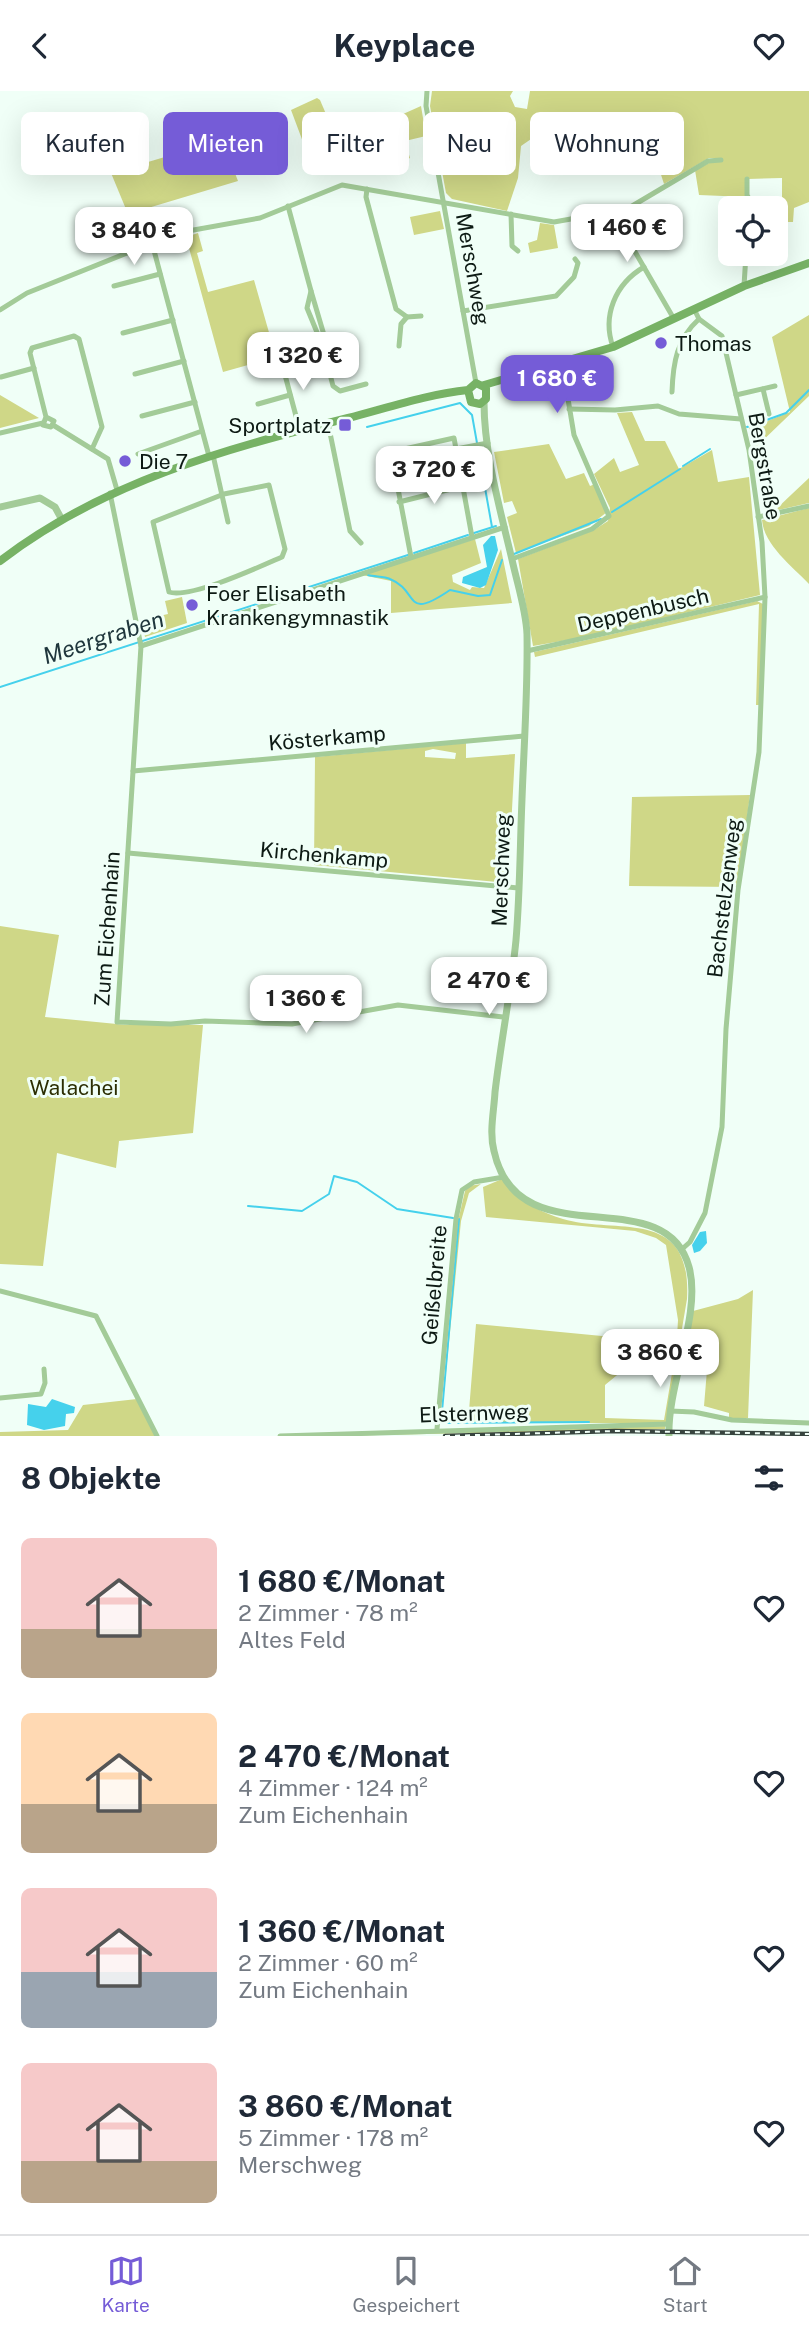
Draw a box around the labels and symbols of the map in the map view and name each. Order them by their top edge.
pin: 1 460 € [562,205,692,264]
pin: 3 840 € [69,207,199,267]
street label: Merschweg [451,211,495,327]
place label: Thomas [675,331,752,356]
pin: 1 320 € [238,333,368,392]
marker: Thomas [653,335,669,351]
pin: 1 680 € [492,355,622,415]
street label: Bergstraße [743,410,787,522]
place label: Sportplatz [228,413,331,438]
marker: Sportplatz [337,417,353,433]
pin: 3 720 € [369,447,499,506]
place label: Die 7 [139,449,188,474]
marker: Die 7 [117,453,133,469]
place label: Foer Elisabeth Krankengymnastik [206,581,389,630]
street label: Deppenbusch [575,583,711,637]
marker: Foer Elisabeth Krankengymnastik [184,597,200,613]
water label: Meergraben [39,605,167,669]
street label: Kösterkamp [267,720,387,756]
street label: Merschweg [487,813,515,927]
street label: Bachstelzenweg [702,817,746,979]
street label: Kirchenkamp [259,837,389,873]
street label: Zum Eichenhain [89,851,125,1007]
pin: 2 470 € [424,957,554,1017]
pin: 1 360 € [241,975,371,1035]
park label: Walachei [29,1075,119,1100]
street label: Geißelbreite [416,1224,452,1346]
pin: 3 860 € [595,1329,725,1389]
street label: Elsternweg [419,1399,529,1427]

